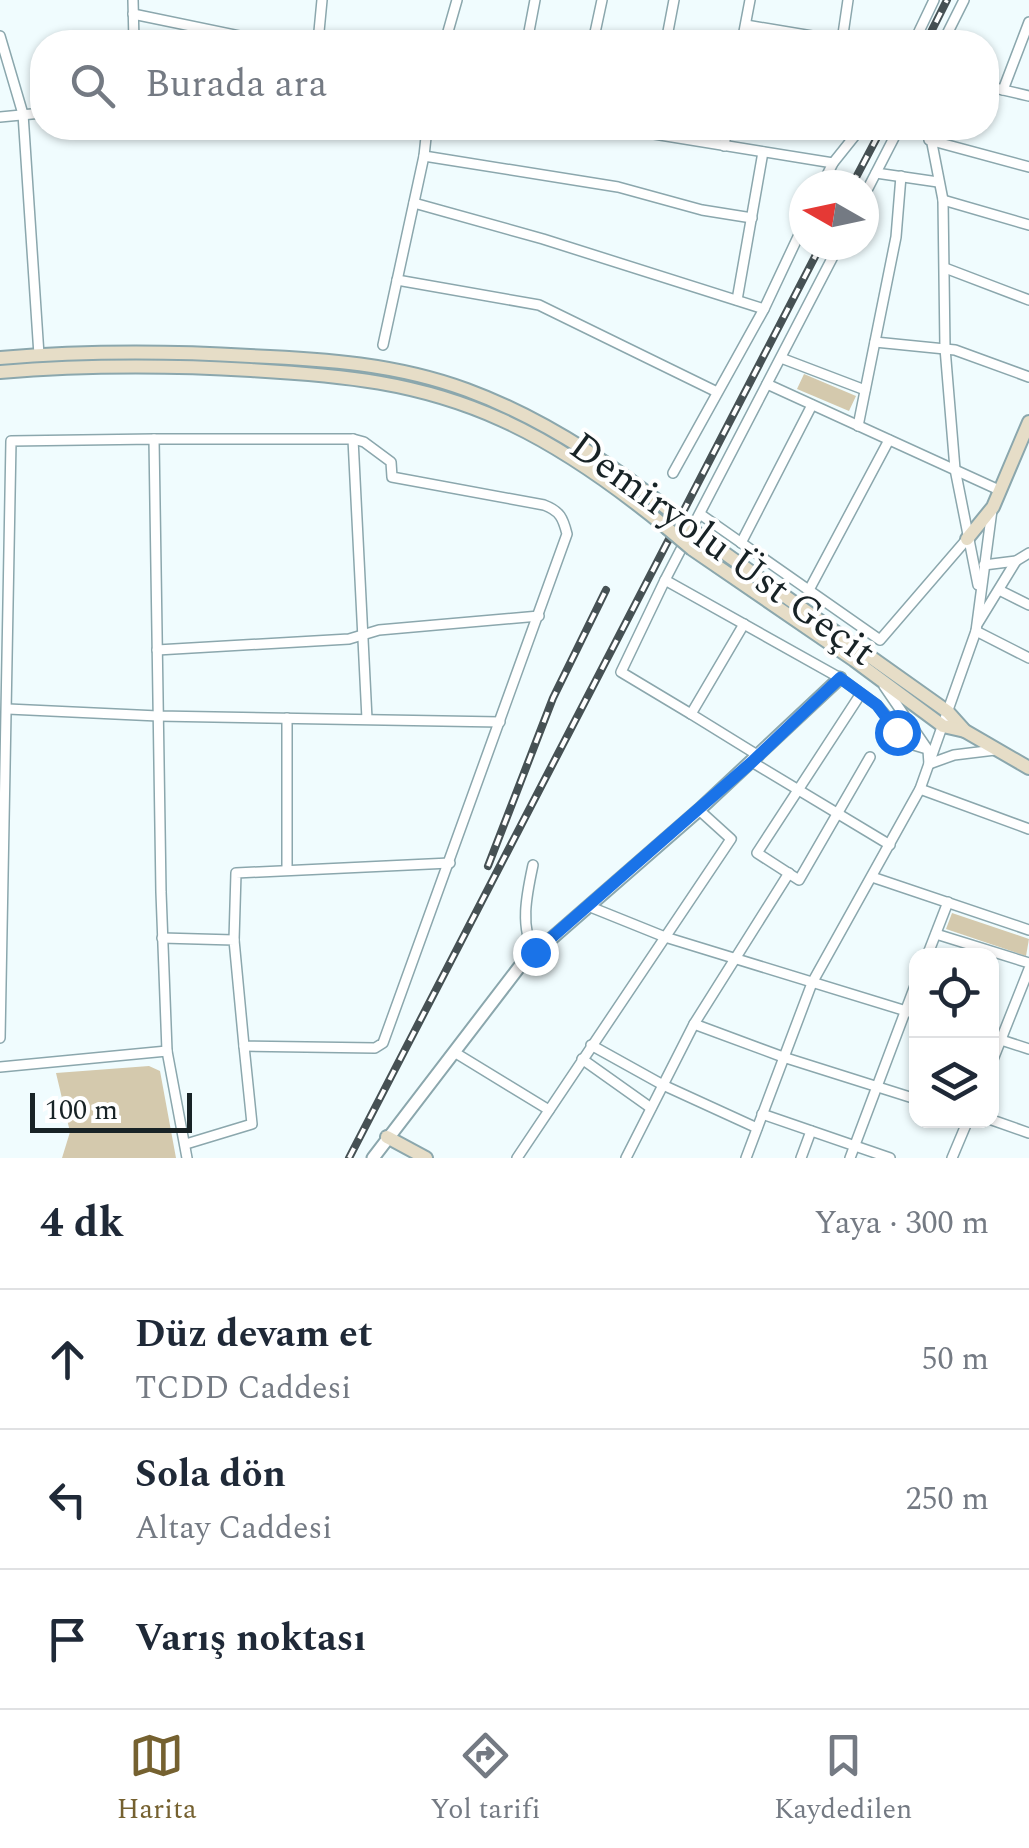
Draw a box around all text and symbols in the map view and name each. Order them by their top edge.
search box [30,30,999,140]
text: Burada ara [145,56,327,114]
icon: search [65,58,120,113]
north arrow [789,170,879,260]
street label: Demiryolu Üst Geçit [556,418,888,682]
route start [875,710,921,756]
route end [513,930,559,976]
map controls [909,948,999,1128]
button: locate [909,948,999,1038]
button: layers [909,1038,999,1128]
scale bar [30,1088,192,1132]
text: 100 m [45,1089,118,1132]
text: 4 dk [40,1192,124,1255]
text: Yaya · 300 m [814,1199,989,1248]
text: Düz devam et [135,1306,373,1364]
icon: ahead [40,1332,95,1387]
text: 50 m [921,1335,989,1384]
text: TCDD Caddesi [135,1364,351,1413]
text: Sola dön [135,1446,286,1504]
icon: left [40,1472,95,1527]
text: 250 m [905,1475,989,1524]
text: Altay Caddesi [135,1504,332,1553]
text: Varış noktası [135,1610,366,1668]
icon: arrive [40,1612,95,1667]
tab: Harita [117,1728,197,1831]
tab: Yol tarifi [430,1728,540,1831]
tab: Kaydedilen [774,1728,912,1831]

